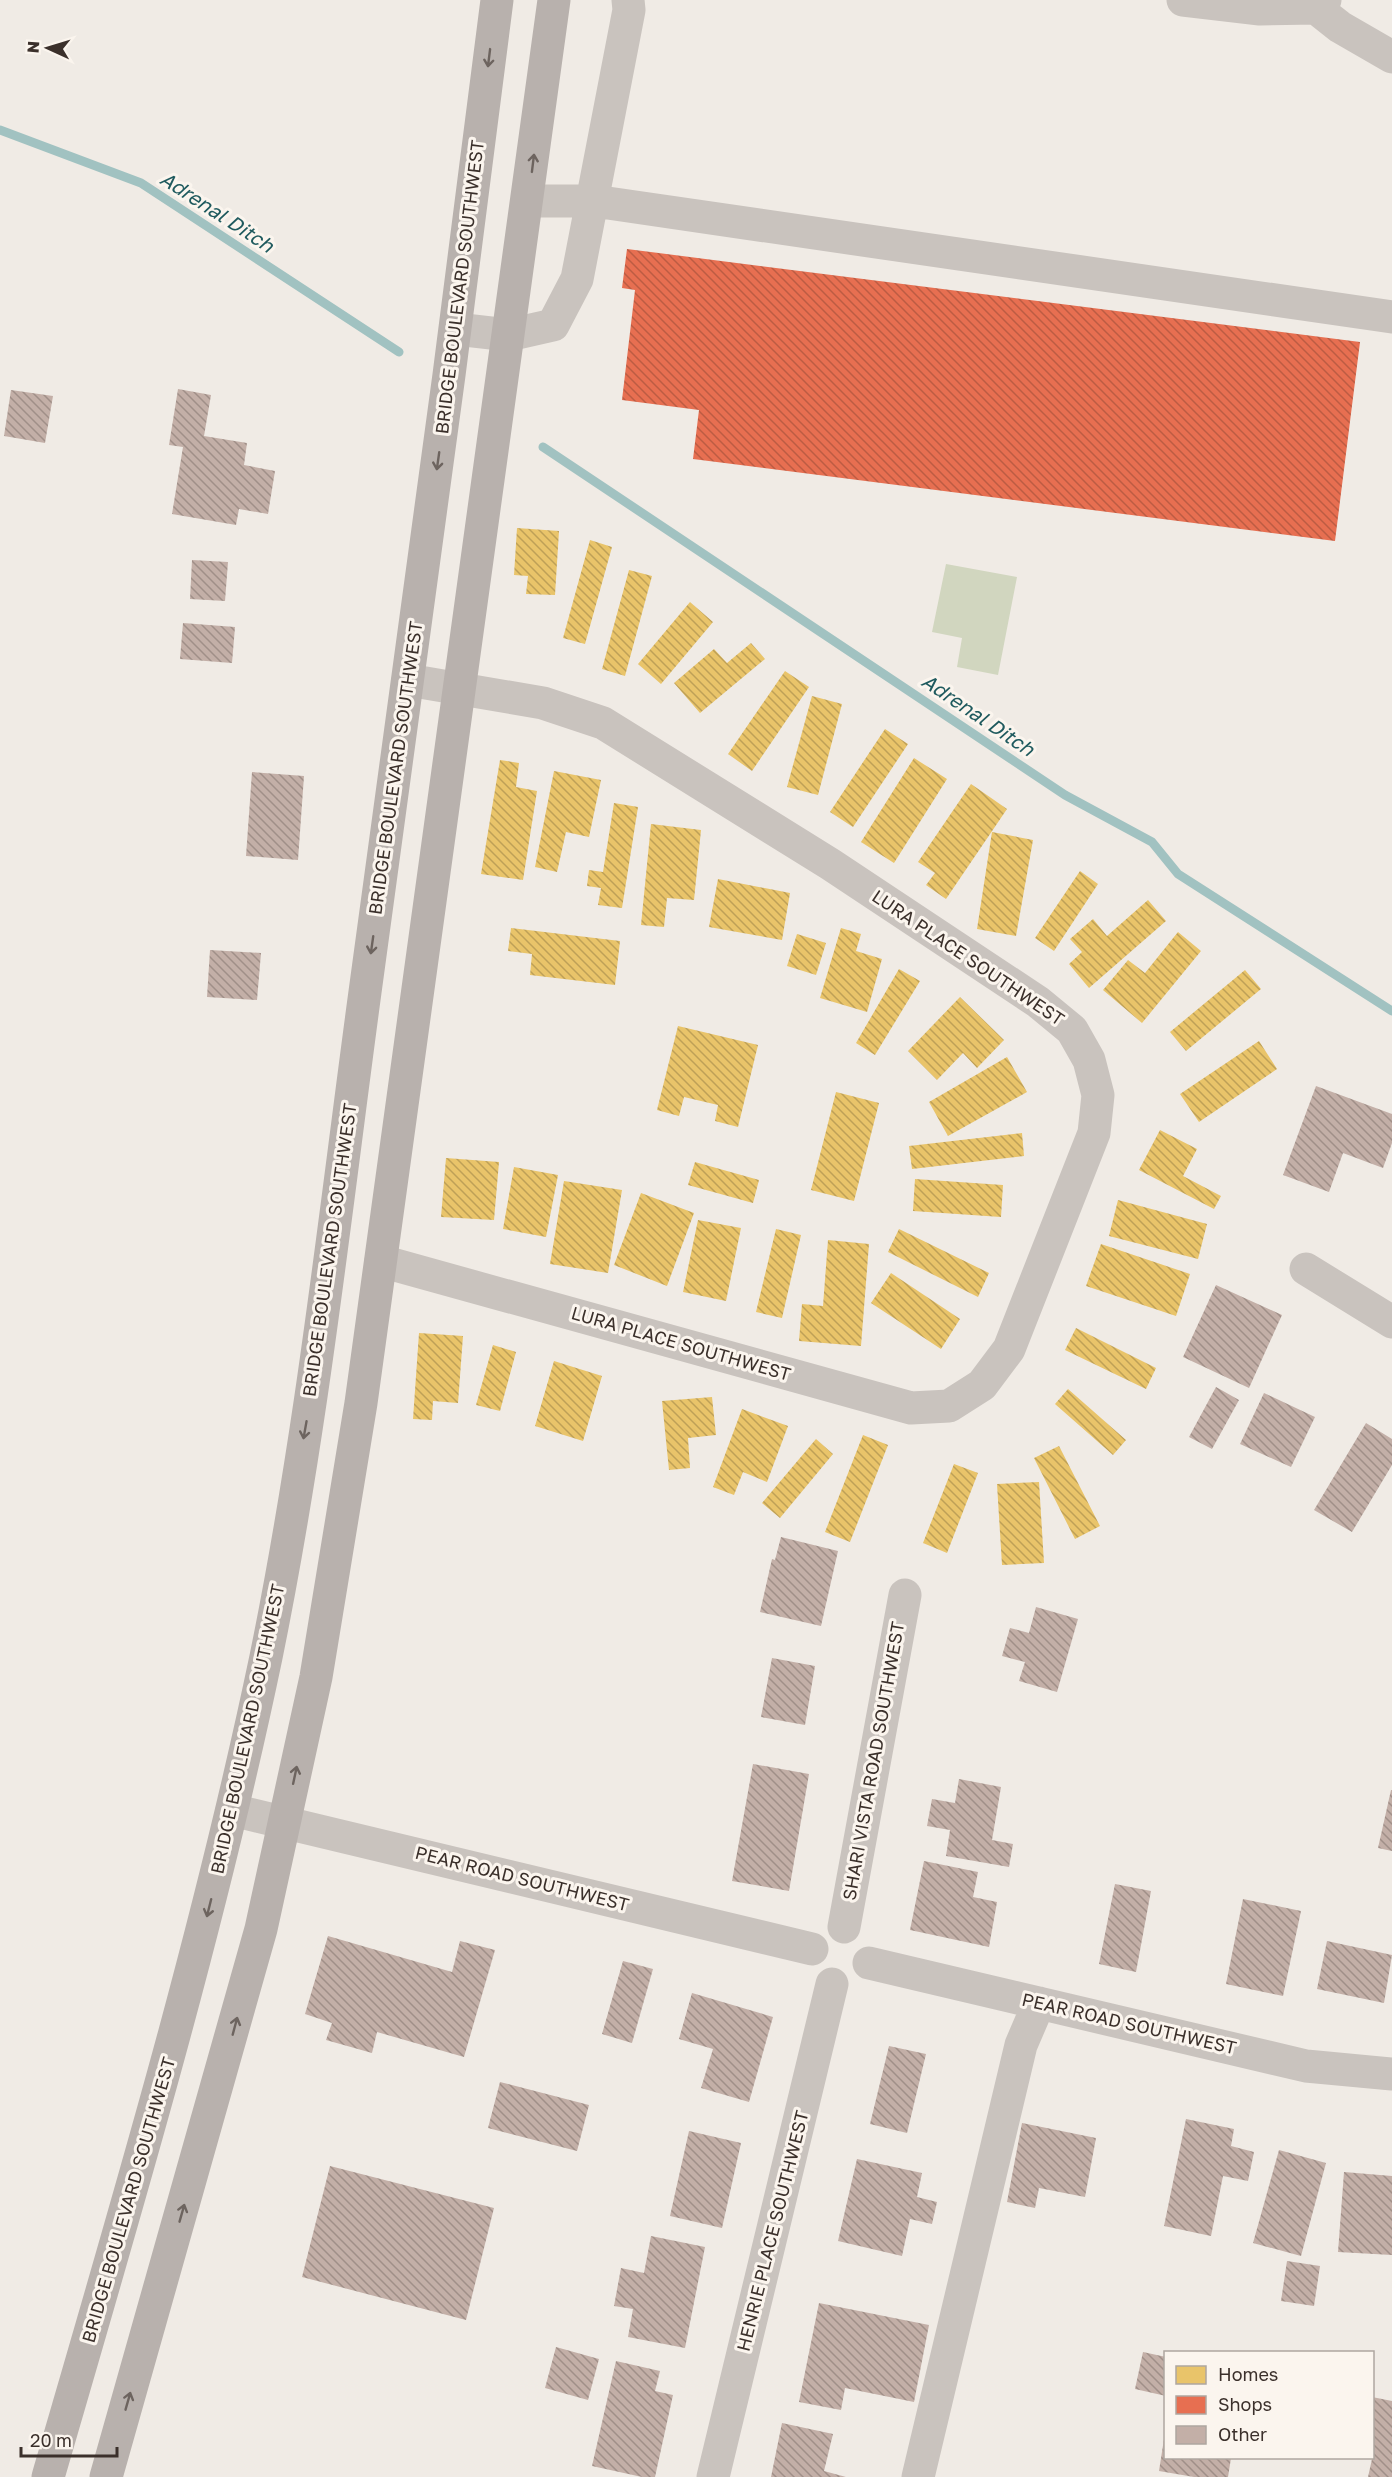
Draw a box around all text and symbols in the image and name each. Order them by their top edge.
north arrow [18,18,78,78]
text: N [23,40,43,54]
one-way arrow [484,48,495,67]
street label: BRIDGE BOULEVARD SOUTHWEST [430,139,488,435]
one-way arrow [528,153,539,173]
water label: Adrenal Ditch [156,166,279,257]
one-way arrow [432,450,443,470]
street label: BRIDGE BOULEVARD SOUTHWEST [364,620,427,916]
water label: Adrenal Ditch [918,668,1040,761]
street label: LURA PLACE SOUTHWEST [868,885,1069,1030]
one-way arrow [366,935,377,955]
street label: BRIDGE BOULEVARD SOUTHWEST [298,1102,361,1398]
street label: LURA PLACE SOUTHWEST [569,1301,794,1385]
one-way arrow [299,1419,310,1439]
street label: BRIDGE BOULEVARD SOUTHWEST [205,1582,289,1876]
street label: SHARI VISTA ROAD SOUTHWEST [838,1620,908,1902]
one-way arrow [290,1766,302,1785]
street label: PEAR ROAD SOUTHWEST [413,1841,631,1915]
one-way arrow [202,1898,214,1917]
street label: PEAR ROAD SOUTHWEST [1020,1988,1239,2058]
one-way arrow [229,2016,241,2035]
street label: BRIDGE BOULEVARD SOUTHWEST [77,2054,179,2345]
street label: HENRIE PLACE SOUTHWEST [731,2108,813,2353]
one-way arrow [176,2204,188,2223]
legend [1164,2351,1374,2459]
text: Homes [1218,2363,1278,2385]
one-way arrow [123,2392,134,2411]
text: Shops [1218,2393,1272,2415]
scale bar [21,2420,117,2458]
text: Other [1218,2423,1267,2445]
text: 20 m [30,2429,72,2451]

